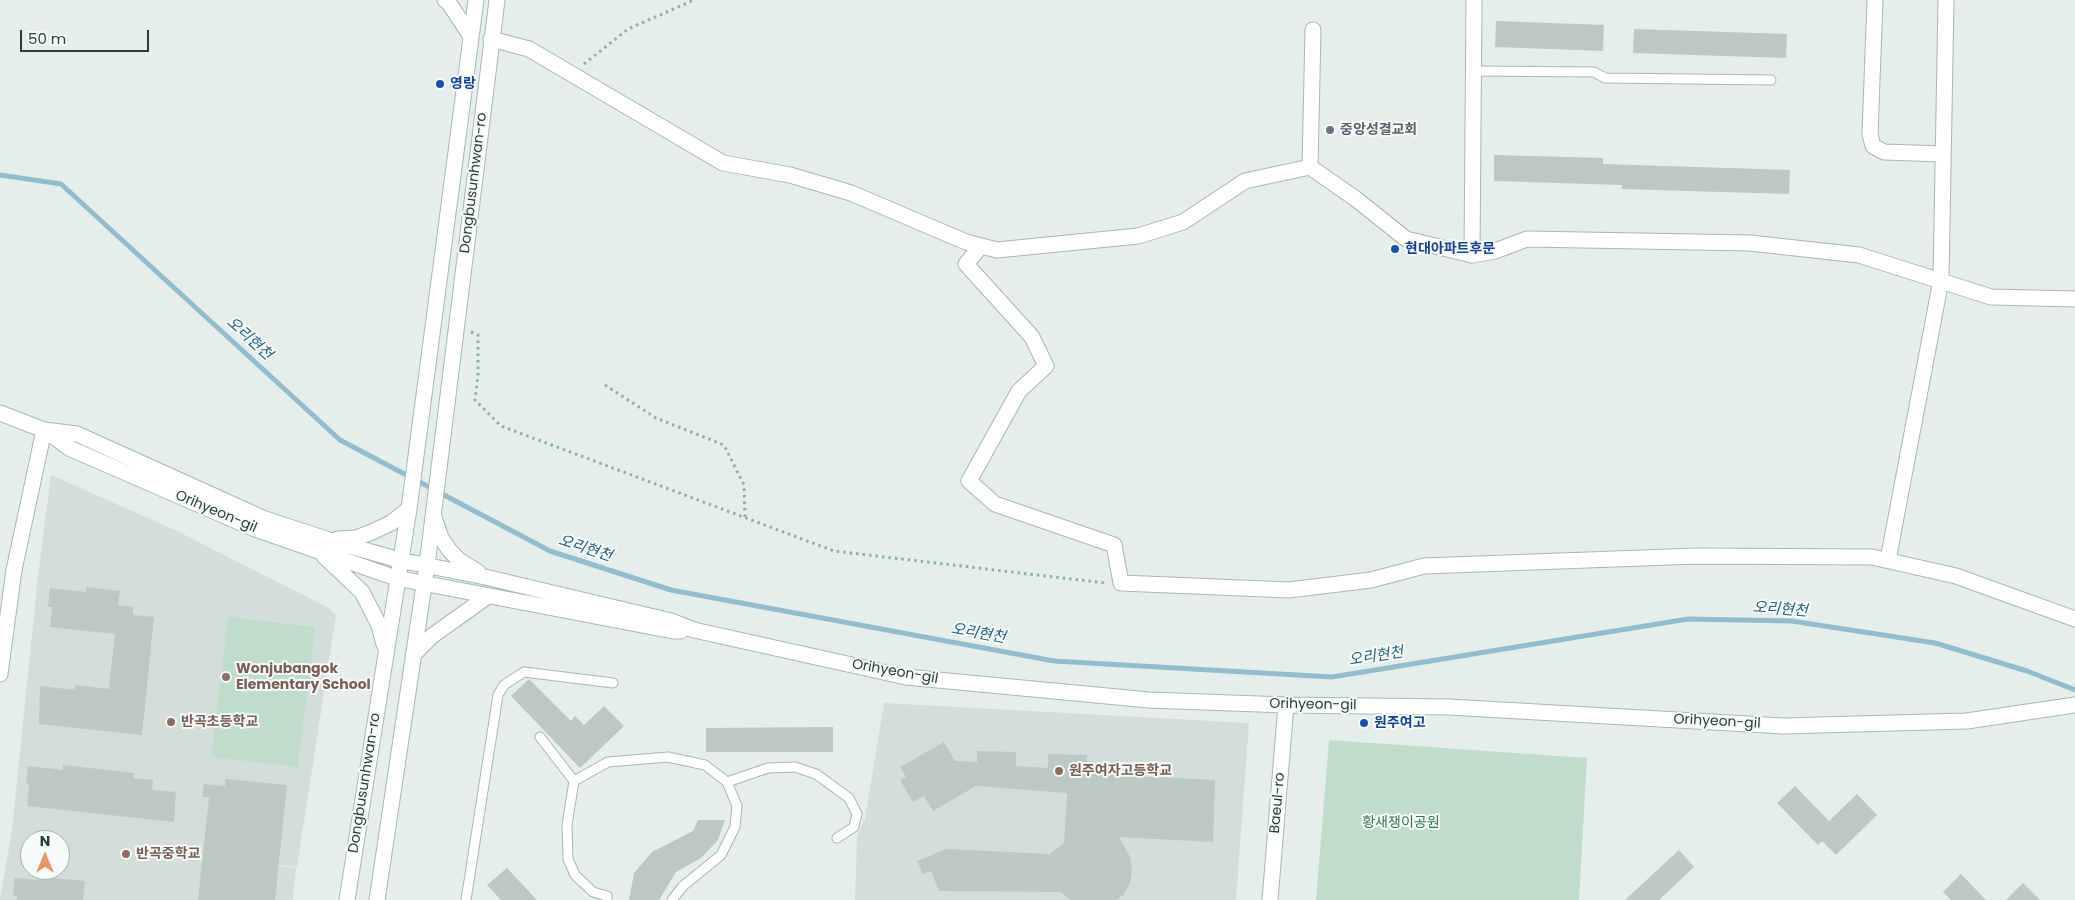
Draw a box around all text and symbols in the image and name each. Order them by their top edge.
scale bar [22,20,151,52]
text: 50 m [28,28,66,49]
place label: 영랑 [450,76,476,92]
marker: 영랑 [434,78,446,90]
street label: Dongbusunhwan-ro [457,112,491,254]
place label: 중앙성결교회 [1340,122,1417,138]
marker: 중앙성결교회 [1324,124,1336,136]
place label: 현대아파트후문 [1405,241,1495,257]
marker: 현대아파트후문 [1389,243,1401,255]
water label: 오리현천 [222,314,276,364]
street label: Orihyeon-gil [173,487,259,537]
water label: 오리현천 [556,532,614,566]
water label: 오리현천 [1752,599,1808,621]
water label: 오리현천 [949,620,1007,648]
water label: 오리현천 [1347,644,1405,670]
street label: Orihyeon-gil [851,656,939,688]
place label: Wonjubangok Elementary School [236,661,371,694]
marker: Wonjubangok Elementary School [220,671,232,683]
street label: Orihyeon-gil [1269,696,1357,714]
street label: Orihyeon-gil [1673,711,1761,733]
street label: Dongbusunhwan-ro [346,712,384,854]
place label: 반곡초등학교 [181,714,258,730]
place label: 원주여고 [1374,715,1426,731]
marker: 반곡초등학교 [165,716,177,728]
marker: 원주여고 [1358,717,1370,729]
place label: 원주여자고등학교 [1069,763,1172,779]
marker: 원주여자고등학교 [1053,765,1065,777]
street label: Baeul-ro [1267,772,1289,834]
park label: 황새쟁이공원 [1362,815,1440,831]
north arrow [20,830,70,880]
text: N [40,831,50,851]
place label: 반곡중학교 [136,846,200,862]
marker: 반곡중학교 [120,848,132,860]

